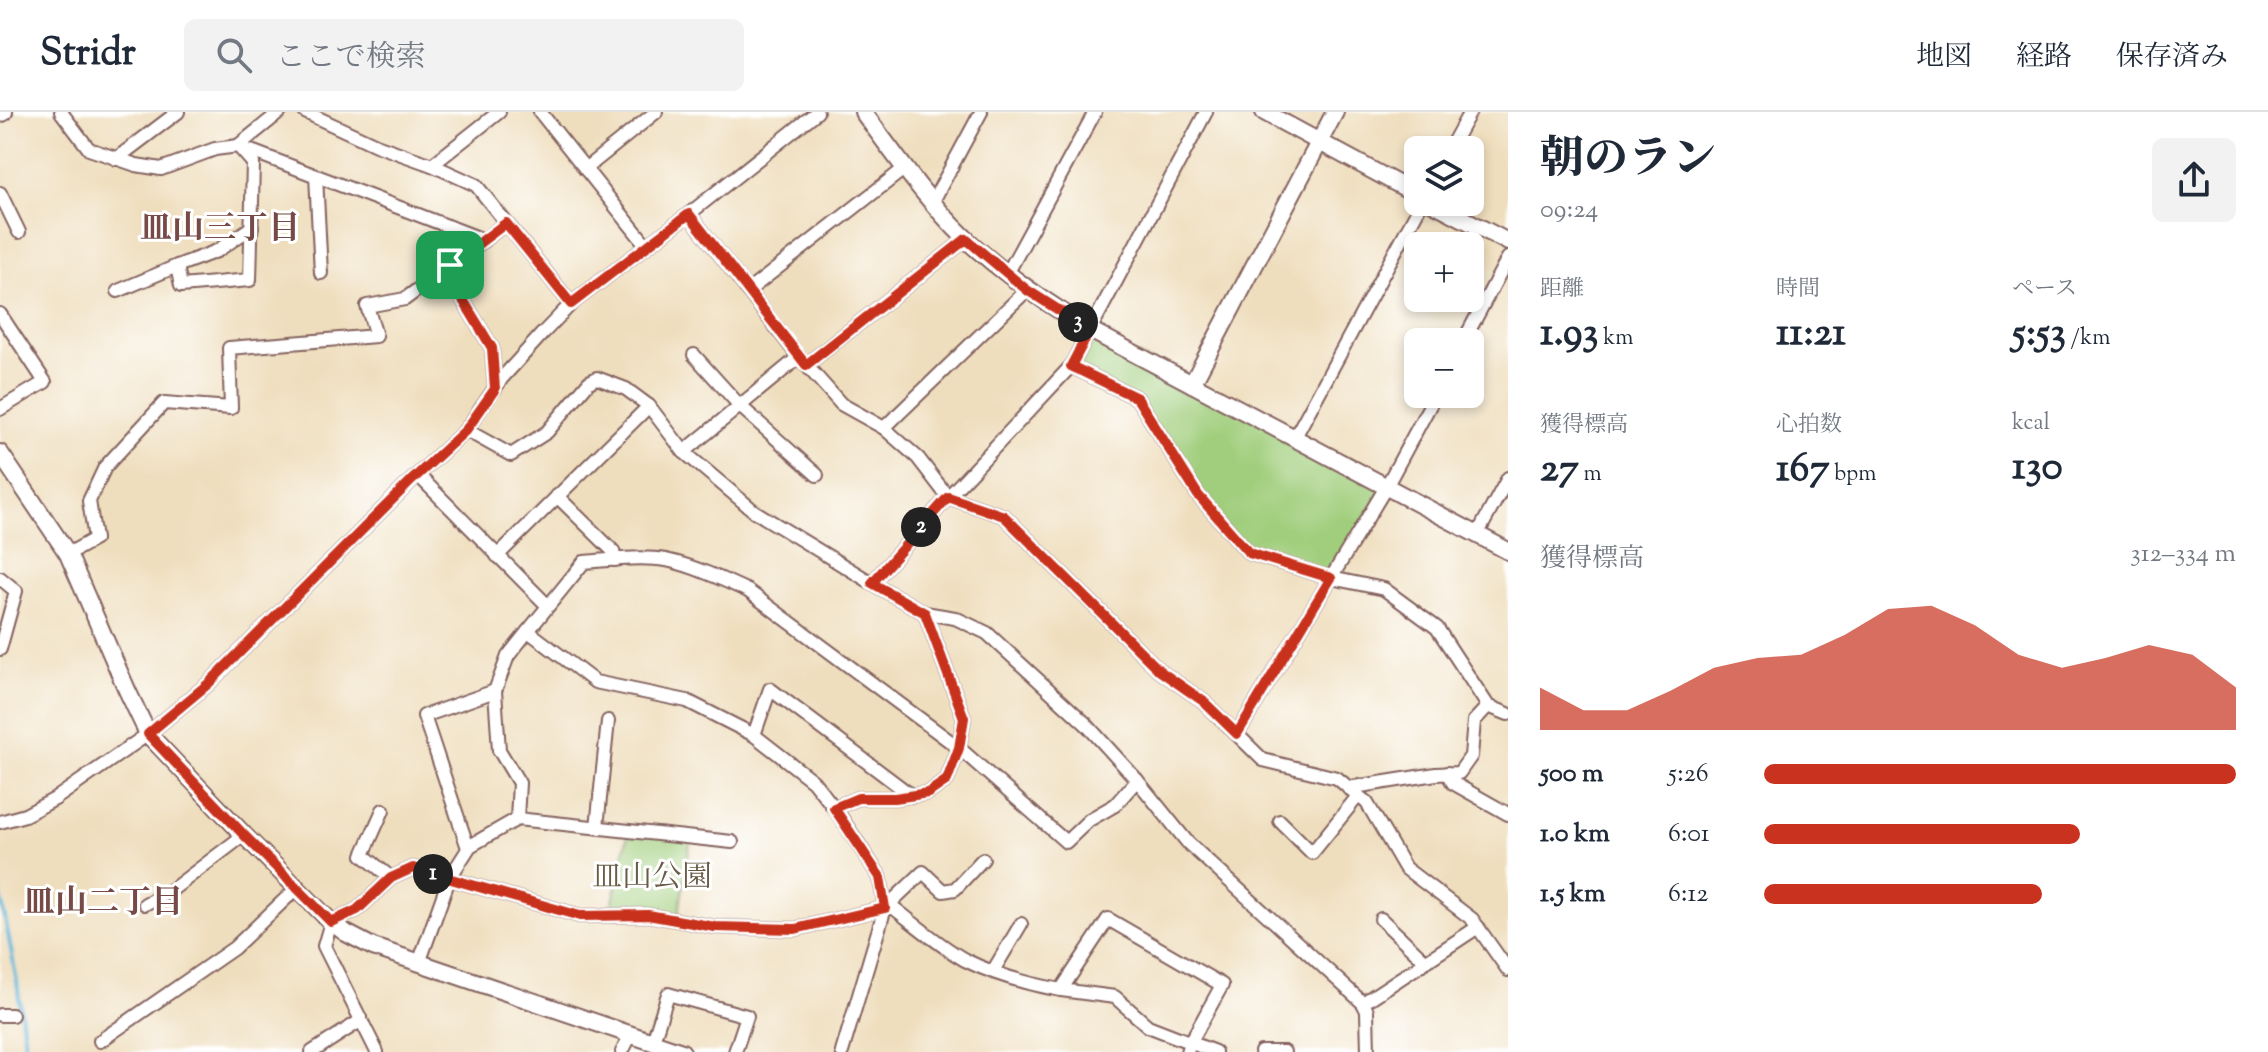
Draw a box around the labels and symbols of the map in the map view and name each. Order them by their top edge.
district label: 皿山三丁目 [140,207,300,253]
pin [416,231,484,299]
pin: 3 [1058,302,1098,342]
pin: 2 [901,507,941,547]
pin: 1 [413,854,453,894]
park label: 皿山公園 [592,857,712,900]
district label: 皿山二丁目 [23,881,183,927]

